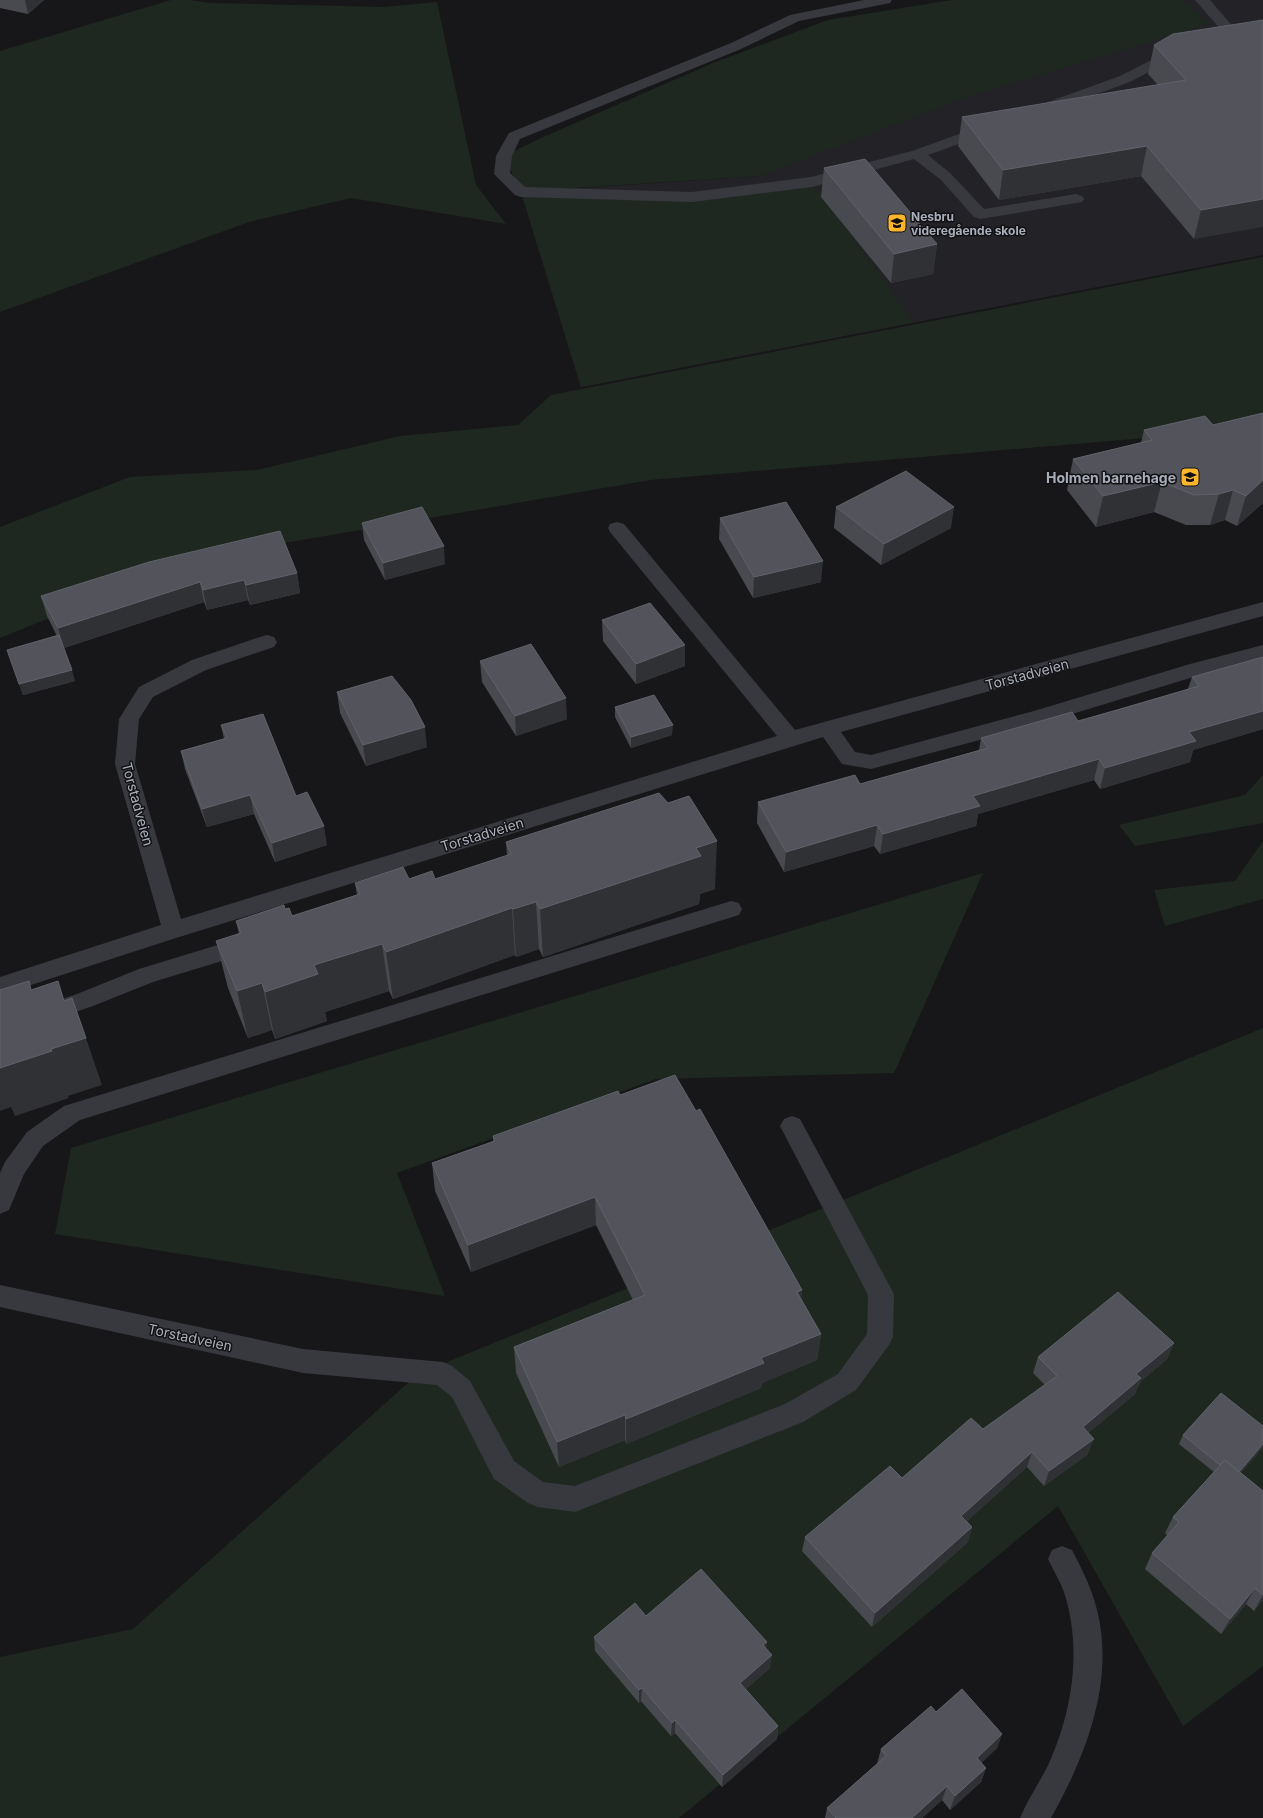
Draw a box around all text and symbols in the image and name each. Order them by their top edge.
place label: Nesbru videregående skole [911,209,1026,238]
school or university icon: Nesbru videregående skole [886,212,908,234]
school or university icon: Holmen barnehage [1179,466,1201,488]
place label: Holmen barnehage [1046,469,1176,486]
street label: Torstadveien [983,655,1071,693]
street label: Torstadveien [119,760,157,848]
street label: Torstadveien [439,813,525,855]
street label: Torstadveien [146,1320,234,1354]

